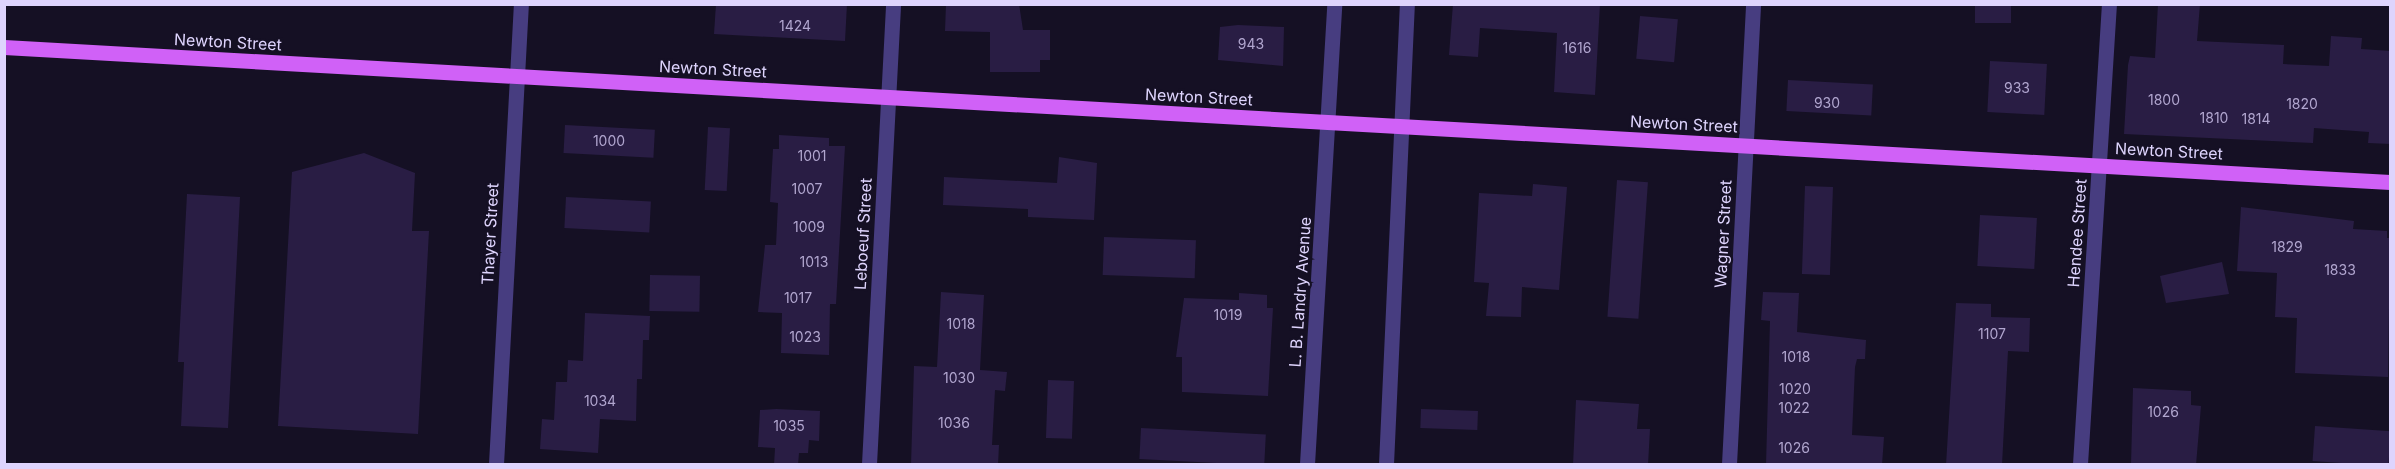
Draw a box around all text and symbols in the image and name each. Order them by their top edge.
house number: 1424 [779,18,811,34]
street label: Newton Street [174,30,282,54]
house number: 943 [1238,36,1264,52]
house number: 1616 [1563,40,1591,56]
street label: Newton Street [659,57,767,81]
house number: 933 [2004,80,2030,96]
street label: Newton Street [1145,85,1253,109]
house number: 1800 [2148,92,2180,108]
house number: 930 [1814,95,1840,111]
house number: 1820 [2286,96,2318,112]
house number: 1810 [2200,110,2228,126]
house number: 1814 [2241,111,2271,127]
street label: Newton Street [1630,112,1738,136]
house number: 1000 [593,133,625,149]
street label: Newton Street [2115,139,2223,163]
house number: 1001 [797,148,827,164]
street label: Leboeuf Street [850,178,876,290]
street label: Hendee Street [2064,178,2090,288]
street label: Wagner Street [1711,179,1735,289]
house number: 1007 [791,181,823,197]
street label: Thayer Street [478,182,502,286]
street label: L. B. Landry Avenue [1285,216,1315,368]
house number: 1009 [793,219,825,235]
house number: 1829 [2271,239,2303,255]
house number: 1013 [800,254,828,270]
house number: 1833 [2324,262,2356,278]
house number: 1017 [784,290,812,306]
house number: 1019 [1214,307,1242,323]
house number: 1018 [947,316,975,332]
house number: 1107 [1978,326,2006,342]
house number: 1023 [789,329,821,345]
house number: 1018 [1782,349,1810,365]
house number: 1030 [943,370,975,386]
house number: 1020 [1779,381,1811,397]
house number: 1034 [584,393,616,409]
house number: 1022 [1778,400,1810,416]
house number: 1026 [2147,404,2179,420]
house number: 1036 [938,415,970,431]
house number: 1035 [773,418,805,434]
house number: 1026 [1778,440,1810,456]

